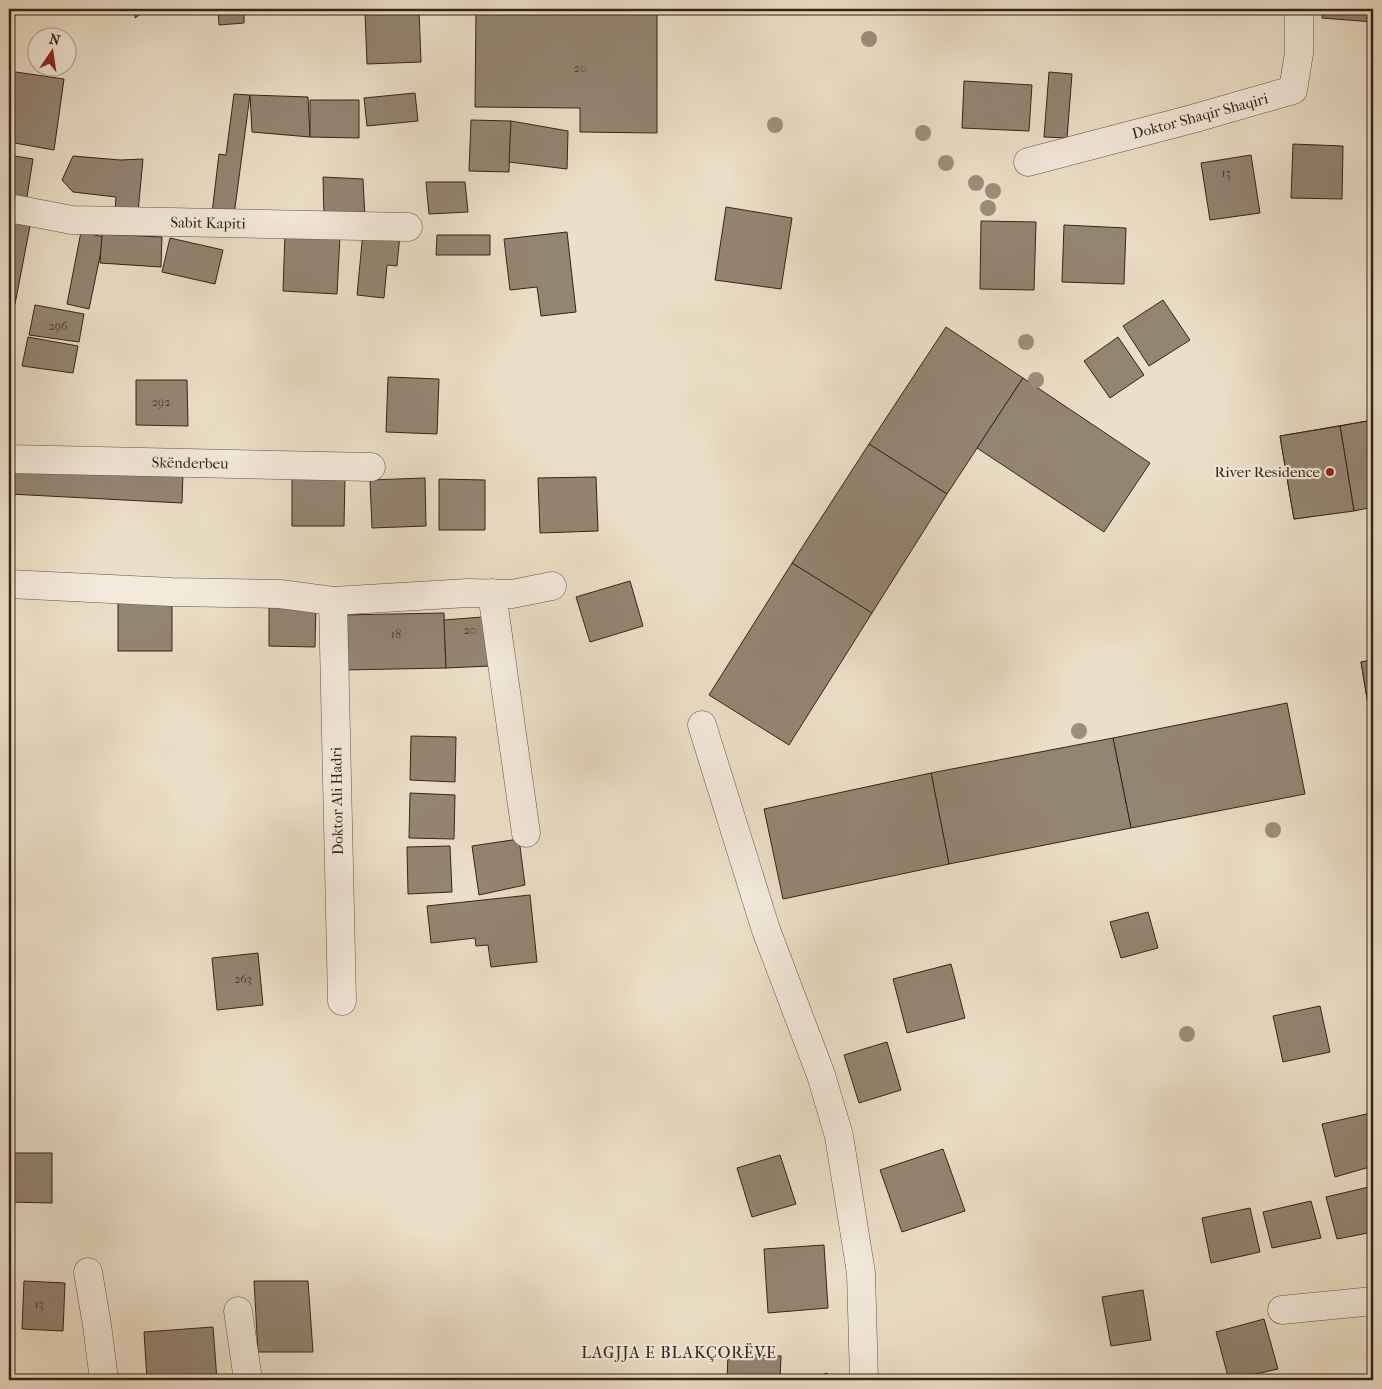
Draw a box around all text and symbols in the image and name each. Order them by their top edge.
north arrow [28,28,78,78]
text: N [48,30,62,49]
house number: 20 [574,61,586,75]
street label: Doktor Shaqir Shaqiri [1130,89,1271,143]
house number: 13 [1221,166,1231,180]
street label: Sabit Kapiti [170,213,246,233]
house number: 296 [49,319,68,333]
house number: 292 [152,395,170,409]
street label: Skënderbeu [151,453,229,473]
place label: River Residence [1214,463,1321,481]
marker: River Residence [1324,466,1336,478]
house number: 20 [464,623,476,637]
house number: 18 [391,627,401,641]
street label: Doktor Ali Hadri [327,746,347,855]
house number: 263 [234,972,252,986]
house number: 13 [34,1297,44,1311]
district label: LAGJJA E BLAKÇORËVE [581,1343,777,1363]

